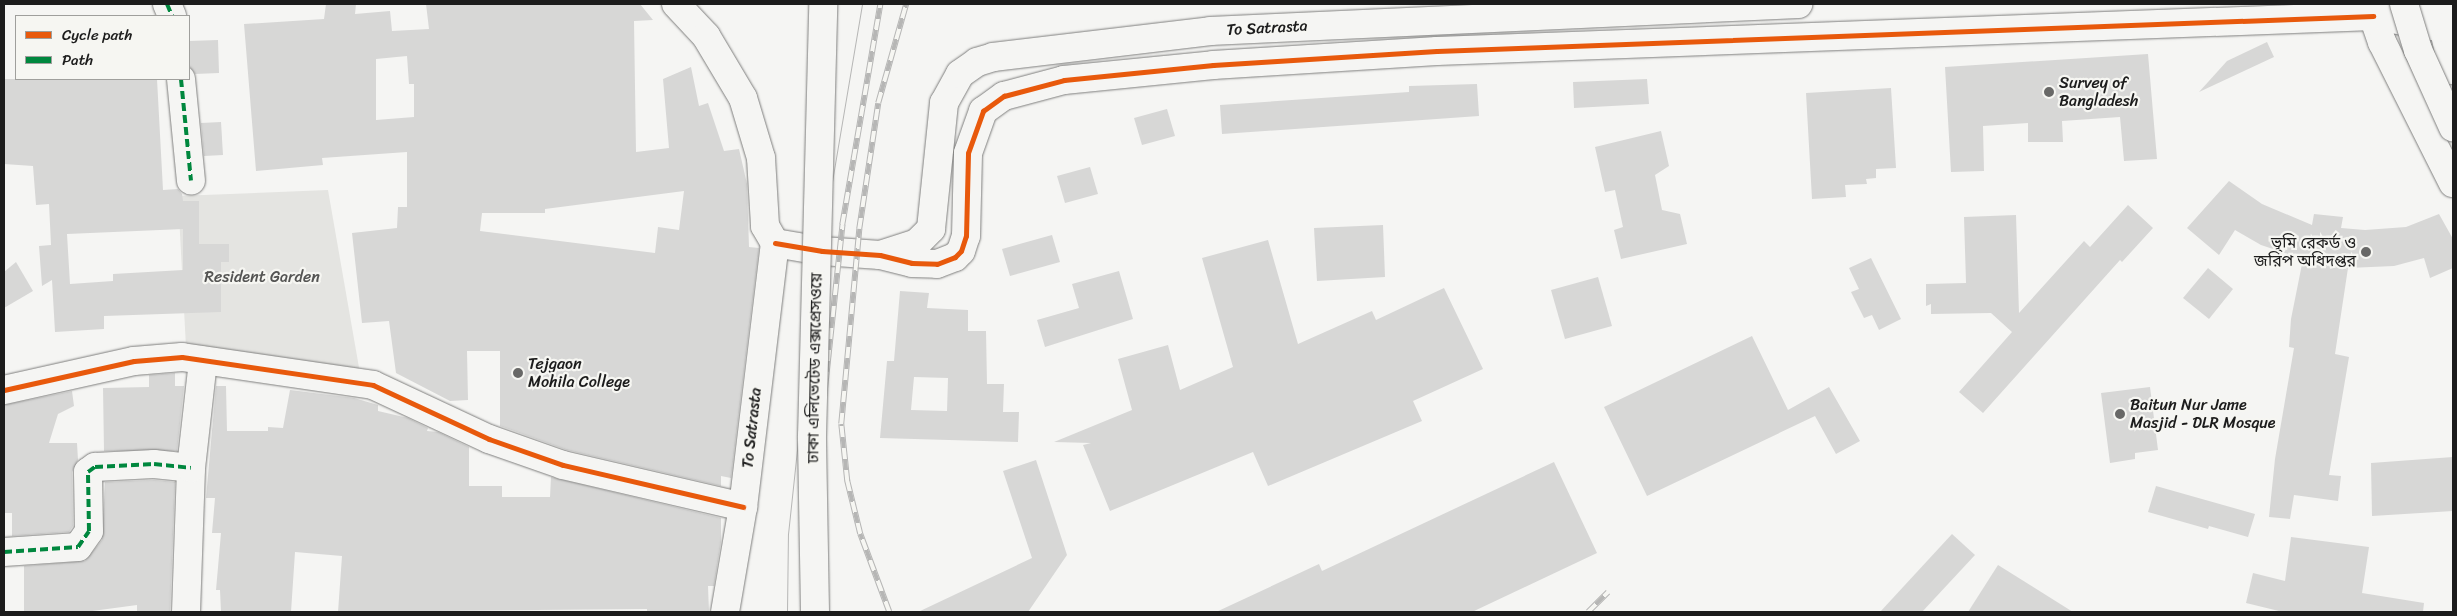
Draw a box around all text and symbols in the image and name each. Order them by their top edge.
legend [15,15,190,80]
street label: To Satrasta [1226,16,1308,40]
text: Cycle path [62,22,132,48]
text: Path [62,47,93,73]
place label: Survey of Bangladesh [2059,73,2138,111]
marker: Survey of Bangladesh [2043,86,2055,98]
place label: ভূমি রেকর্ড ও জরিপ অধিদপ্তর [2254,233,2356,271]
marker: ভূমি রেকর্ড ও জরিপ অধিদপ্তর [2360,246,2372,258]
park label: Resident Garden [204,267,320,287]
street label: ঢাকা এলিভেটেড এক্সপ্রেসওয়ে [804,273,826,463]
place label: Tejgaon Mohila College [528,354,630,392]
marker: Tejgaon Mohila College [512,367,524,379]
street label: To Satrasta [738,387,766,469]
place label: Baitun Nur Jame Masjid - DLR Mosque [2130,395,2276,433]
marker: Baitun Nur Jame Masjid - DLR Mosque [2114,408,2126,420]

